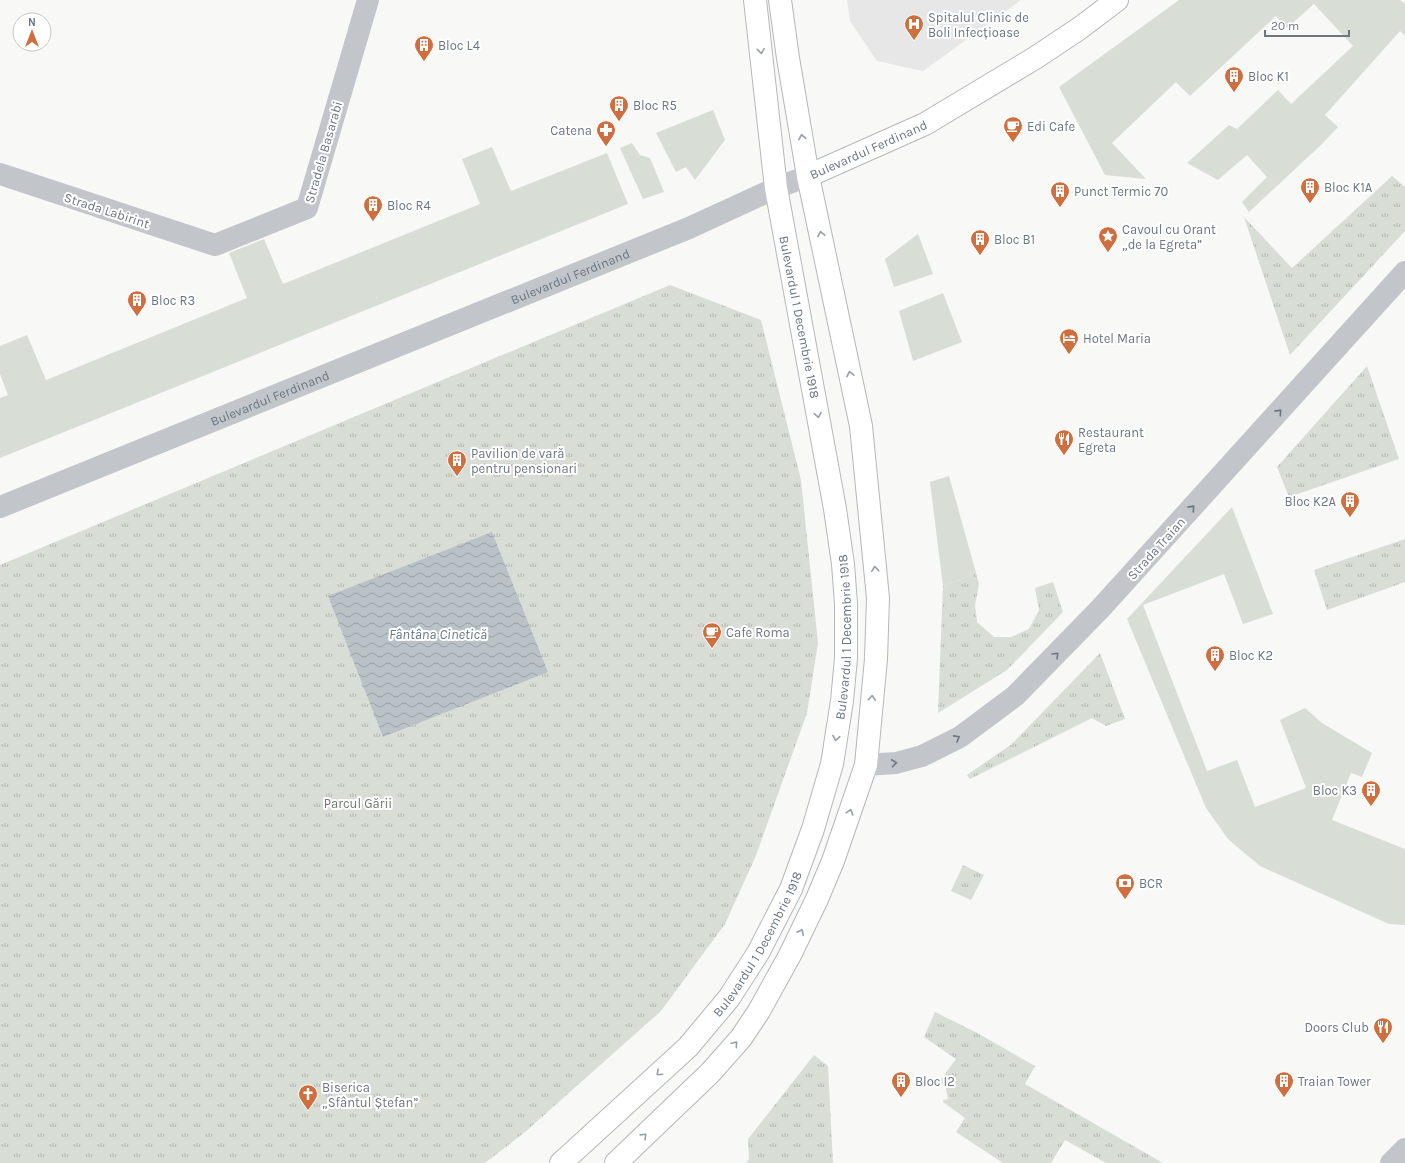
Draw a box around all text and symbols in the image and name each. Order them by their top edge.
place label: Spitalul Clinic de Boli Infecțioase [928,10,1029,40]
north arrow [12,12,52,52]
scale bar [1265,12,1349,38]
hospital icon: Spitalul Clinic de Boli Infecțioase [903,13,925,41]
text: N [28,16,36,29]
text: 20 m [1271,19,1299,33]
building icon: Bloc L4 [413,34,435,62]
place label: Bloc L4 [438,38,480,53]
one-way arrow [756,48,765,54]
building icon: Bloc K1 [1223,65,1245,93]
place label: Bloc K1 [1248,69,1289,84]
building icon: Bloc R5 [608,94,630,122]
place label: Bloc R5 [633,98,677,113]
street label: Stradela Basarabi [302,99,345,205]
cafe icon: Edi Cafe [1002,115,1024,143]
street label: Bulevardul Ferdinand [807,117,930,182]
pharmacy icon: Catena [595,119,617,147]
place label: Edi Cafe [1027,119,1076,134]
place label: Catena [550,123,592,138]
one-way arrow [798,134,806,140]
building icon: Bloc K1A [1299,176,1321,204]
building icon: Punct Termic 70 [1049,180,1071,208]
place label: Bloc K1A [1324,180,1373,195]
place label: Punct Termic 70 [1074,184,1168,199]
street label: Strada Labirint [62,190,151,231]
building icon: Bloc R4 [362,194,384,222]
place label: Bloc R4 [387,198,431,213]
place label: Cavoul cu Orant „de la Egreta” [1122,222,1216,252]
place icon: Cavoul cu Orant „de la Egreta” [1097,225,1119,253]
building icon: Bloc B1 [969,228,991,256]
one-way arrow [817,230,825,237]
place label: Bloc B1 [994,232,1035,247]
street label: Bulevardul 1 Decembrie 1918 [776,235,823,400]
street label: Bulevardul Ferdinand [509,246,632,307]
building icon: Bloc R3 [126,289,148,317]
place label: Bloc R3 [151,293,195,308]
hotel icon: Hotel Maria [1058,327,1080,355]
place label: Hotel Maria [1083,331,1151,346]
street label: Bulevardul Ferdinand [208,367,332,429]
one-way arrow [847,371,855,378]
one-way arrow [1274,409,1282,417]
one-way arrow [813,412,822,418]
place label: Restaurant Egreta [1078,425,1144,455]
restaurant icon: Restaurant Egreta [1053,428,1075,456]
place label: Pavilion de vară pentru pensionari [471,446,577,476]
building icon: Pavilion de vară pentru pensionari [446,449,468,477]
building icon: Bloc K2A [1339,490,1361,518]
place label: Bloc K2A [1284,494,1337,509]
one-way arrow [1187,505,1194,513]
street label: Strada Traian [1124,514,1188,583]
street label: Bulevardul 1 Decembrie 1918 [832,553,854,721]
one-way arrow [871,566,880,572]
cafe icon: Cafe Roma [701,621,723,649]
place label: Cafe Roma [726,625,790,640]
water label: Fântâna Cinetică [389,626,487,643]
building icon: Bloc K2 [1204,644,1226,672]
place label: Bloc K2 [1229,648,1273,663]
one-way arrow [1051,652,1059,660]
one-way arrow [868,695,877,701]
one-way arrow [832,735,841,742]
one-way arrow [952,735,960,743]
one-way arrow [891,759,897,768]
building icon: Bloc K3 [1360,779,1382,807]
place label: Bloc K3 [1313,783,1357,798]
park label: Parcul Gării [324,796,392,811]
one-way arrow [845,809,854,816]
street label: Bulevardul 1 Decembrie 1918 [710,869,805,1020]
bank icon: BCR [1114,872,1136,900]
place label: BCR [1139,876,1163,891]
one-way arrow [796,929,804,936]
restaurant icon: Doors Club [1372,1016,1394,1044]
place label: Doors Club [1304,1020,1369,1035]
one-way arrow [731,1041,738,1049]
one-way arrow [656,1068,664,1076]
building icon: Bloc I2 [890,1070,912,1098]
building icon: Traian Tower [1273,1070,1295,1098]
place label: Bloc I2 [915,1074,955,1089]
place label: Traian Tower [1298,1074,1371,1089]
place label: Biserica „Sfântul Ștefan” [322,1080,419,1110]
church icon: Biserica „Sfântul Ștefan” [297,1083,319,1111]
one-way arrow [639,1133,647,1141]

